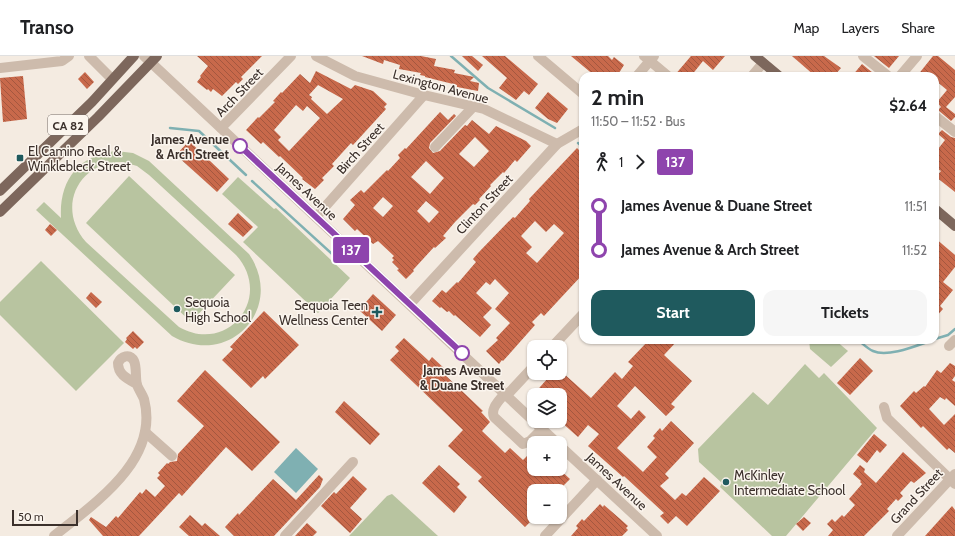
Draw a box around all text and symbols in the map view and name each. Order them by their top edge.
text: Transo [20,16,74,39]
text: Map [794,19,819,37]
text: Layers [841,19,879,37]
text: Share [901,19,935,37]
street label: Arch Street [212,64,266,120]
street label: Lexington Avenue [391,66,491,107]
text: 2 min [591,84,644,111]
text: $2.64 [889,97,927,115]
text: 11:50 – 11:52 · Bus [591,113,685,129]
road number: CA 82 [48,115,88,135]
street label: Birch Street [333,119,388,177]
place label: James Avenue & Arch Street [150,131,230,162]
marker: James Avenue & Arch Street [232,138,248,154]
place label: El Camino Real & Winklebleck Street [28,143,131,174]
icon: walk [591,151,613,173]
icon: forward [629,151,651,173]
marker: El Camino Real & Winklebleck Street [15,153,25,163]
text: 137 [665,153,685,171]
text: 1 [619,154,623,170]
street label: James Avenue [273,158,341,223]
street label: Clinton Street [452,170,516,237]
text: James Avenue & Duane Street [621,197,812,215]
text: 11:51 [905,198,927,214]
line badge: 137 [328,237,374,263]
text: 137 [341,241,361,259]
text: James Avenue & Arch Street [621,241,799,259]
text: 11:52 [902,242,927,258]
button: Start [591,290,755,336]
button: Tickets [763,290,927,336]
place label: Sequoia High School [185,294,251,325]
place label: Sequoia Teen Wellness Center [279,297,369,328]
marker: Sequoia High School [172,304,182,314]
marker: Sequoia Teen Wellness Center [371,306,383,318]
map controls [527,340,567,524]
button: locate [527,340,567,380]
marker: James Avenue & Duane Street [454,345,470,361]
place label: James Avenue & Duane Street [420,362,505,393]
button: layers [527,388,567,428]
button: + [527,436,567,476]
street label: James Avenue [583,448,651,513]
street label: Grand Street [886,465,946,527]
place label: McKinley Intermediate School [734,467,845,498]
marker: McKinley Intermediate School [721,477,731,487]
button: − [527,484,567,524]
scale bar [12,508,78,527]
text: 50 m [18,510,44,524]

